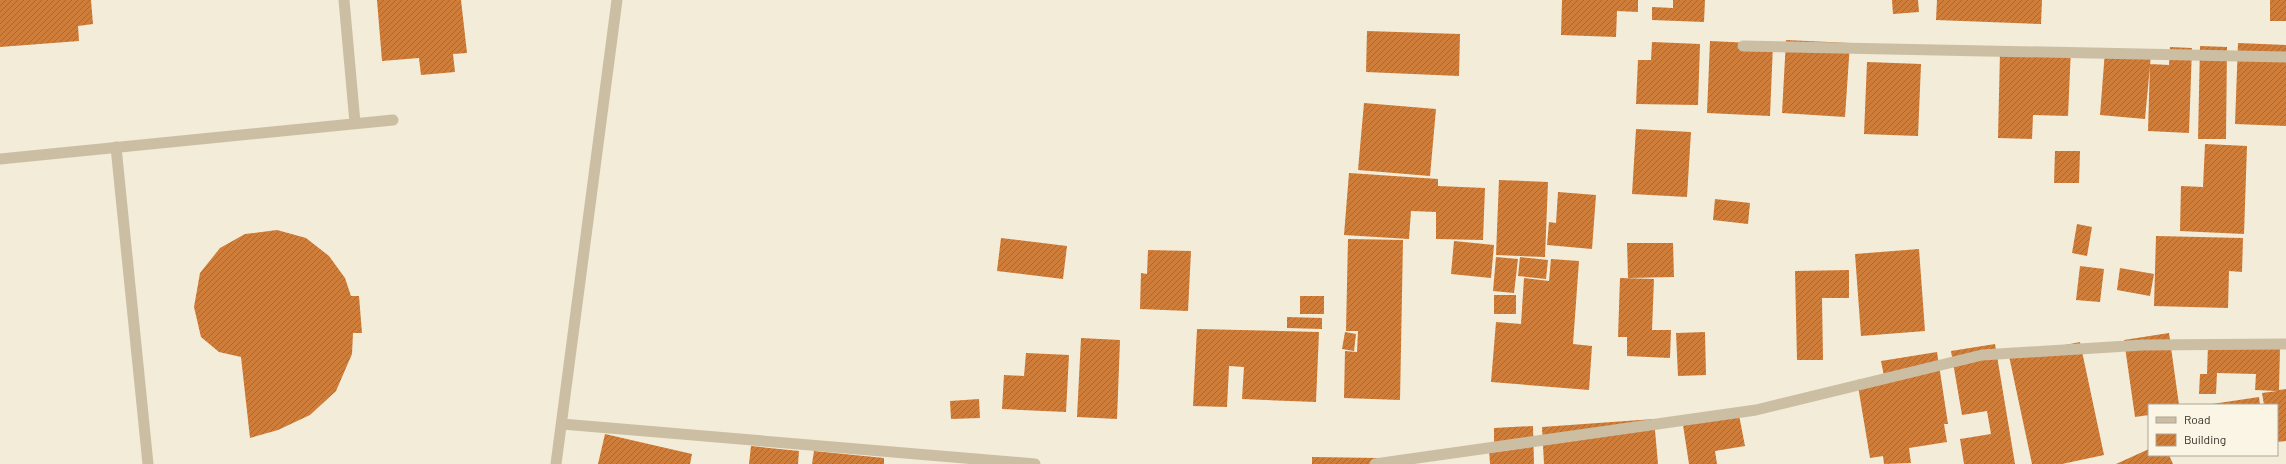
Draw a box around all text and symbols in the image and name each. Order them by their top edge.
legend [2148,404,2278,456]
text: Road [2184,412,2211,426]
text: Building [2184,432,2226,446]

